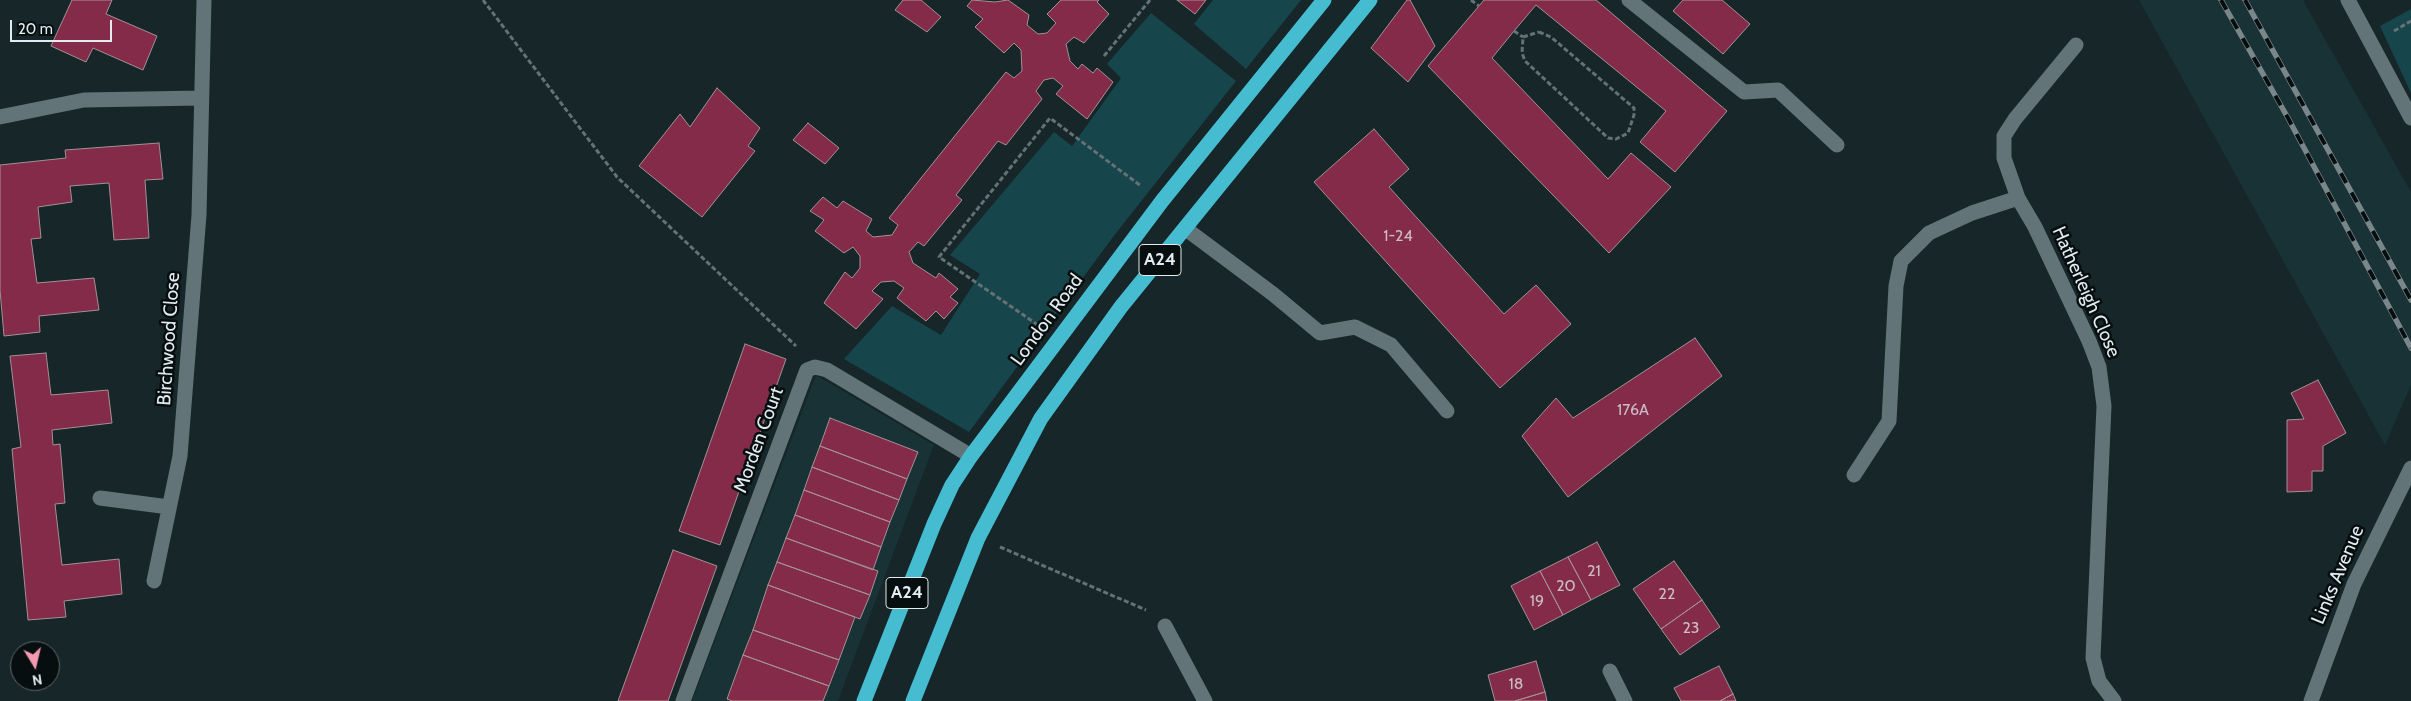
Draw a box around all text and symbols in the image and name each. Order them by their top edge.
scale bar [12,10,115,42]
text: 20 m [18,20,53,38]
street label: Hatherleigh Close [2047,223,2125,361]
house number: 1-24 [1383,226,1413,246]
road number: A24 [1139,244,1181,276]
street label: London Road [1006,270,1088,370]
street label: Birchwood Close [153,272,185,406]
street label: Morden Court [729,384,789,496]
house number: 176A [1617,400,1649,420]
street label: Links Avenue [2307,522,2369,628]
house number: 21 [1587,561,1601,581]
house number: 20 [1556,576,1576,596]
road number: A24 [886,578,928,608]
house number: 22 [1659,584,1675,604]
house number: 19 [1530,591,1544,611]
house number: 23 [1682,618,1700,638]
north arrow [10,641,60,691]
text: N [31,670,43,689]
house number: 18 [1509,674,1523,694]

